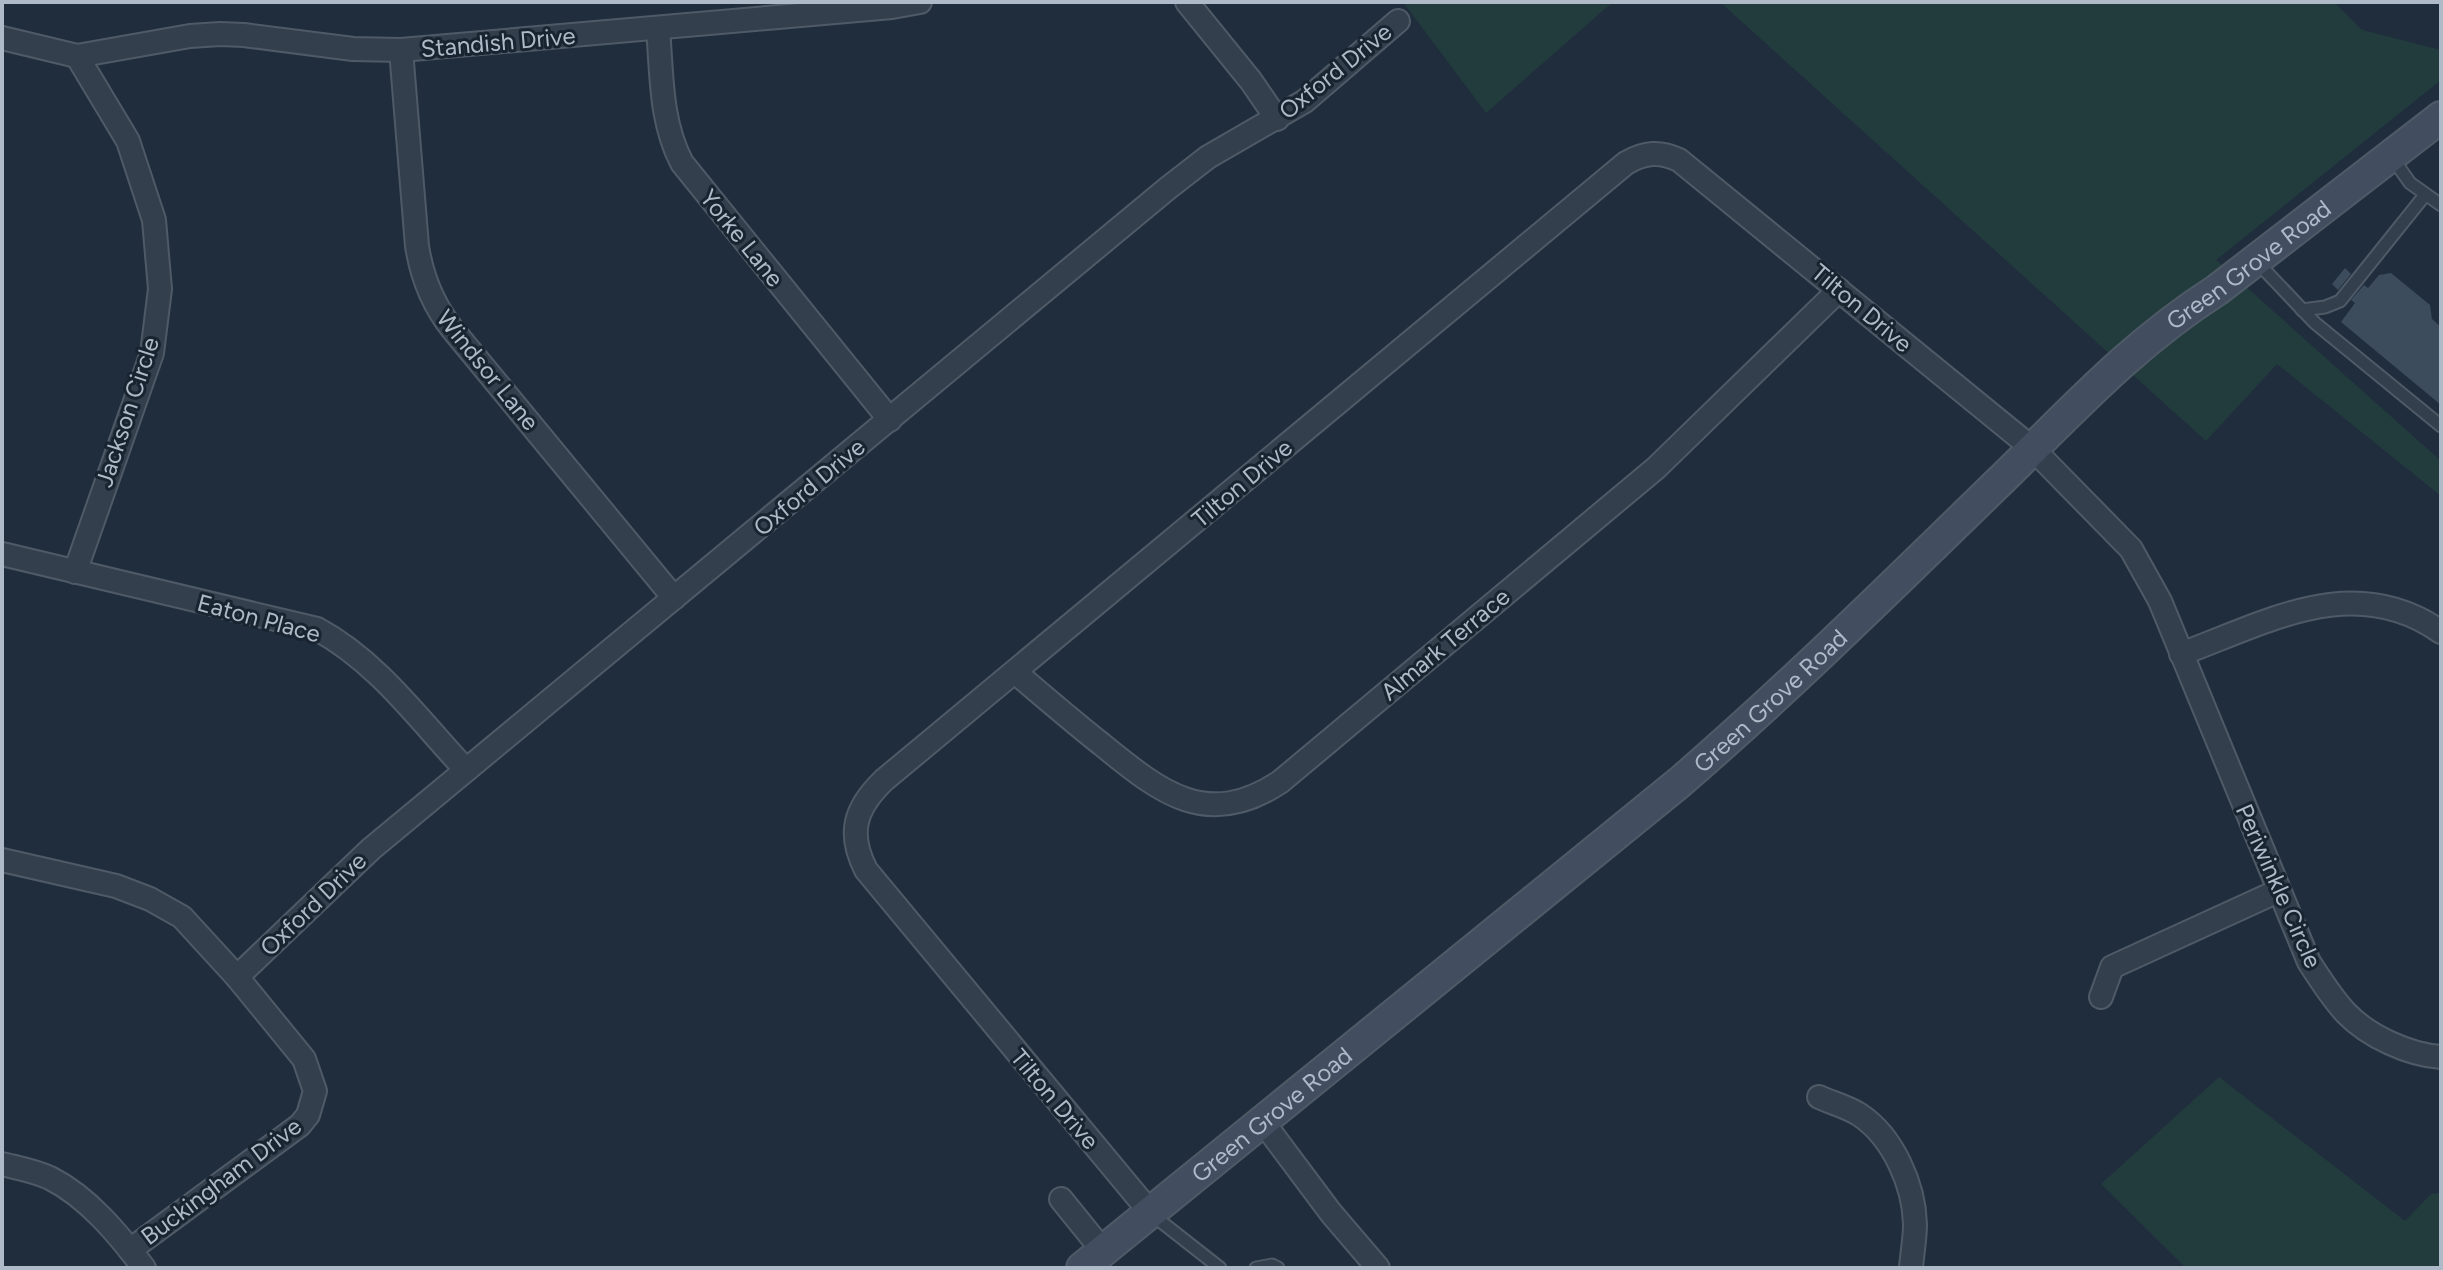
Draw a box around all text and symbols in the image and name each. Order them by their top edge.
street label: Oxford Drive [1273,17,1397,125]
street label: Standish Drive [420,21,576,63]
street label: Yorke Lane [694,184,790,292]
street label: Green Grove Road [2160,193,2336,335]
street label: Tilton Drive [1806,258,1918,358]
street label: Windsor Lane [431,304,545,436]
street label: Jackson Circle [89,333,165,491]
street label: Oxford Drive [747,432,871,542]
street label: Tilton Drive [1186,433,1298,533]
street label: Almark Terrace [1375,582,1515,706]
street label: Eaton Place [194,588,324,648]
street label: Green Grove Road [1687,623,1853,778]
street label: Periwinkle Circle [2230,799,2328,973]
street label: Oxford Drive [254,846,372,962]
street label: Green Grove Road [1185,1040,1358,1188]
street label: Tilton Drive [1005,1043,1105,1155]
street label: Buckingham Drive [135,1111,307,1251]

